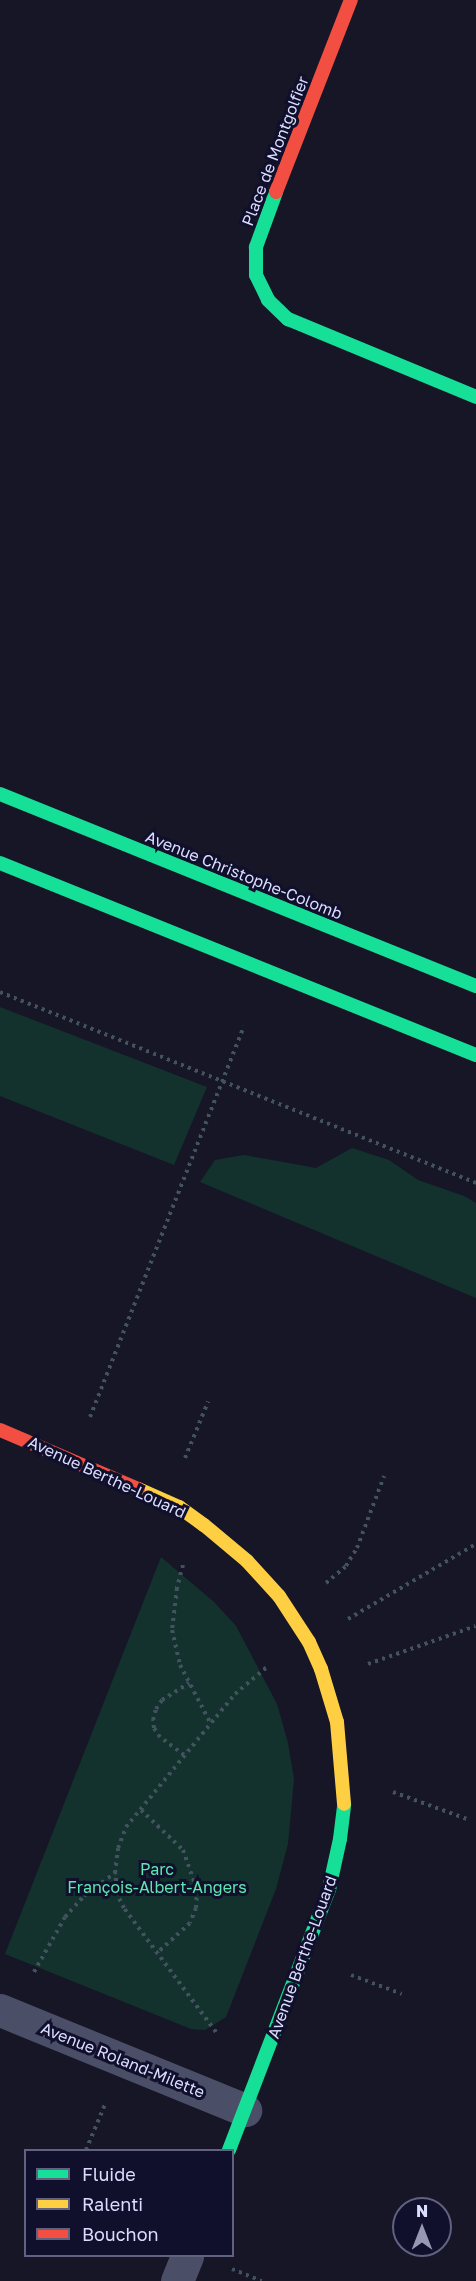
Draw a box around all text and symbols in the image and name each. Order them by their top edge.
street label: Place de Montgolfier [238,73,312,229]
street label: Avenue Christophe-Colomb [143,827,345,923]
street label: Avenue Berthe-Louard [25,1432,189,1522]
park label: Parc François-Albert-Angers [67,1859,247,1897]
street label: Avenue Berthe-Louard [264,1873,340,2041]
street label: Avenue Roland-Milette [38,2018,208,2102]
legend [24,2149,234,2257]
text: Fluide [82,2163,136,2185]
text: Ralenti [82,2193,143,2215]
north arrow [392,2197,452,2257]
text: N [416,2201,428,2221]
text: Bouchon [82,2223,159,2245]

